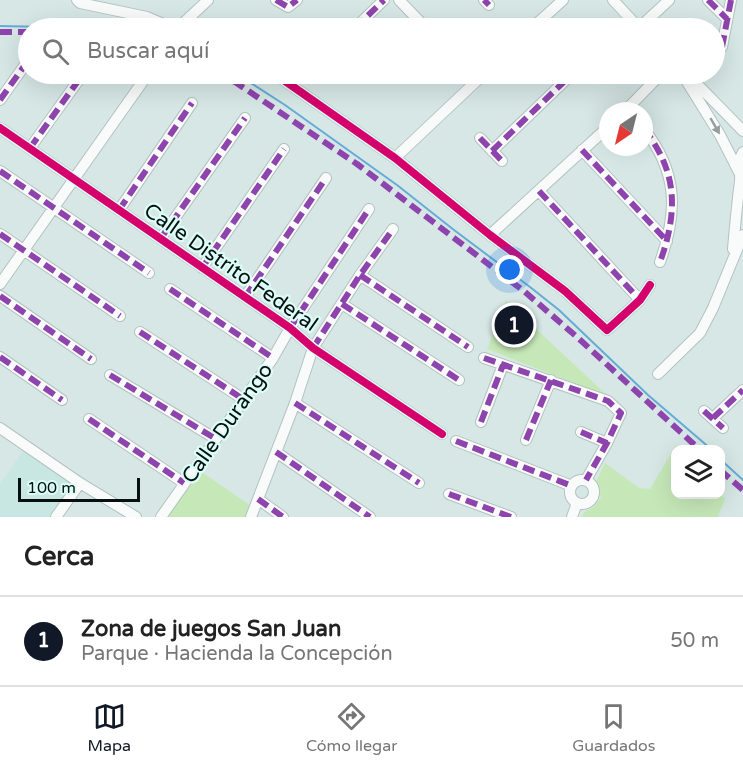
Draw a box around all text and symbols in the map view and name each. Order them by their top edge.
search box [18,18,725,84]
icon: search [39,35,72,68]
text: Buscar aquí [87,38,209,64]
north arrow [599,102,653,156]
one-way arrow [710,117,720,134]
street label: Calle Distrito Federal [139,198,322,337]
your location [495,255,524,284]
pin: 1 [494,302,534,348]
street label: Calle Durango [177,358,278,488]
map controls [671,445,725,499]
button: layers [671,445,725,499]
scale bar [18,475,140,502]
text: 100 m [27,478,76,498]
text: Cerca [24,541,94,572]
text: Zona de juegos San Juan [81,616,341,642]
text: 1 [37,629,50,653]
text: 50 m [670,629,719,653]
text: Parque · Hacienda la Concepción [81,642,393,666]
tab: Mapa [87,700,131,756]
tab: Cómo llegar [306,700,397,756]
tab: Guardados [572,700,656,756]

